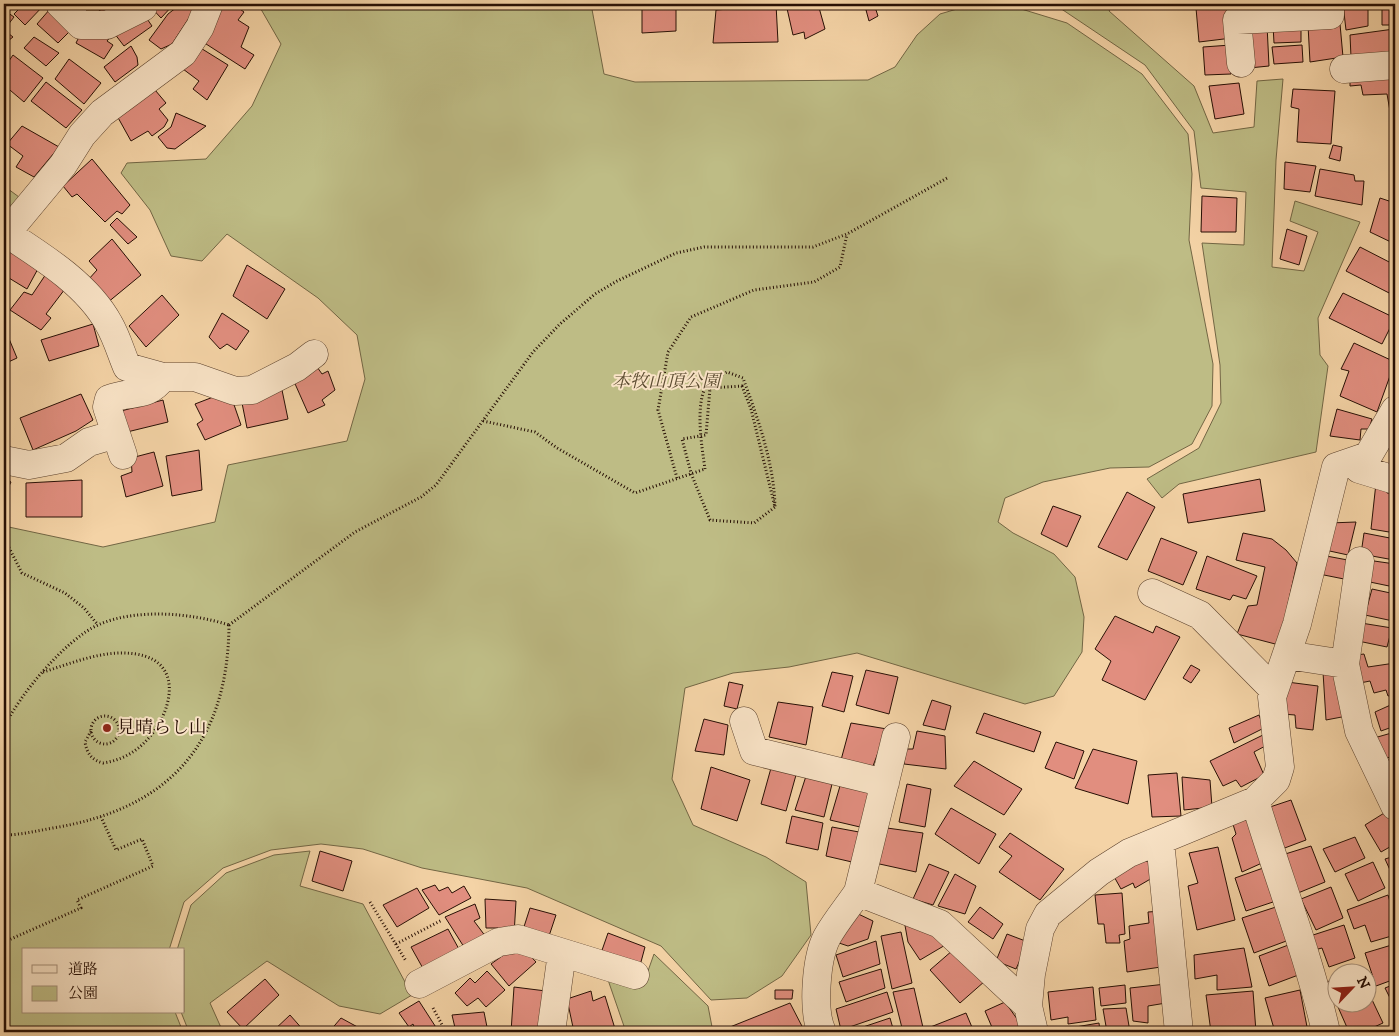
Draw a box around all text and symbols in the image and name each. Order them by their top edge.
park label: 本牧山頂公園 [612,371,723,393]
place label: 見晴らし山 [117,717,207,739]
marker: 見晴らし山 [101,722,113,734]
legend [22,948,185,1014]
text: 道路 [68,960,98,979]
north arrow [1326,964,1376,1014]
text: N [1352,974,1374,992]
text: 公園 [68,984,98,1003]

